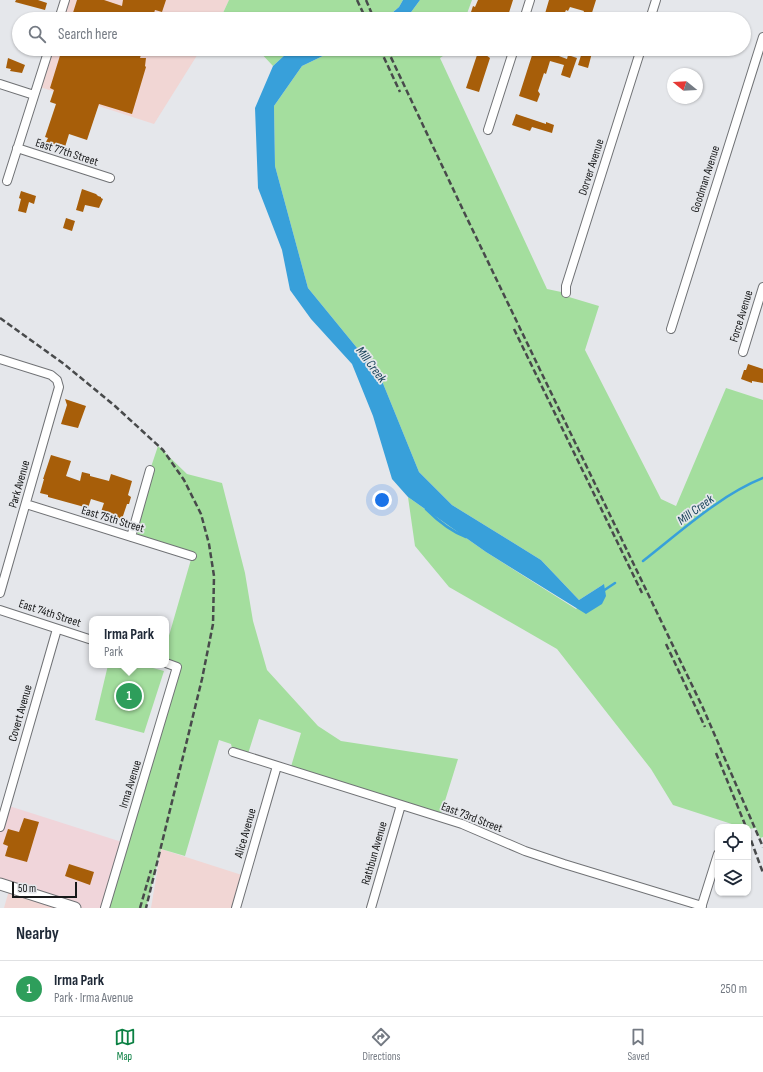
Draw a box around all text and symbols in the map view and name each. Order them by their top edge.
search box [12,12,751,56]
icon: search [26,23,48,45]
text: Search here [58,25,118,44]
north arrow [667,68,703,104]
street label: East 77th Street [34,135,100,170]
street label: Dorver Avenue [575,137,608,197]
street label: Goodman Avenue [688,144,723,215]
street label: Force Avenue [726,288,757,344]
water label: Mill Creek [352,343,391,387]
street label: Park Avenue [6,458,33,510]
your location [372,490,392,510]
water label: Mill Creek [674,491,718,528]
street label: East 75th Street [80,503,146,536]
street label: East 74th Street [17,596,83,631]
popup [89,616,169,668]
text: Irma Park [104,625,154,644]
text: Park [104,644,123,660]
pin: 1 [116,681,142,711]
street label: Covert Avenue [5,683,36,743]
street label: Irma Avenue [116,758,145,810]
street label: East 73rd Street [439,799,505,836]
street label: Alice Avenue [231,806,260,861]
street label: Rathbun Avenue [358,820,391,887]
map controls [715,824,751,896]
button: locate [715,824,751,860]
button: layers [715,860,751,896]
scale bar [12,880,77,899]
text: 50 m [18,882,36,895]
text: Nearby [16,924,59,944]
text: Irma Park [54,971,104,990]
text: 1 [26,981,32,997]
text: 250 m [720,981,747,997]
text: Park · Irma Avenue [54,990,133,1006]
tab: Map [114,1026,136,1063]
tab: Directions [363,1026,400,1063]
tab: Saved [627,1026,649,1063]

